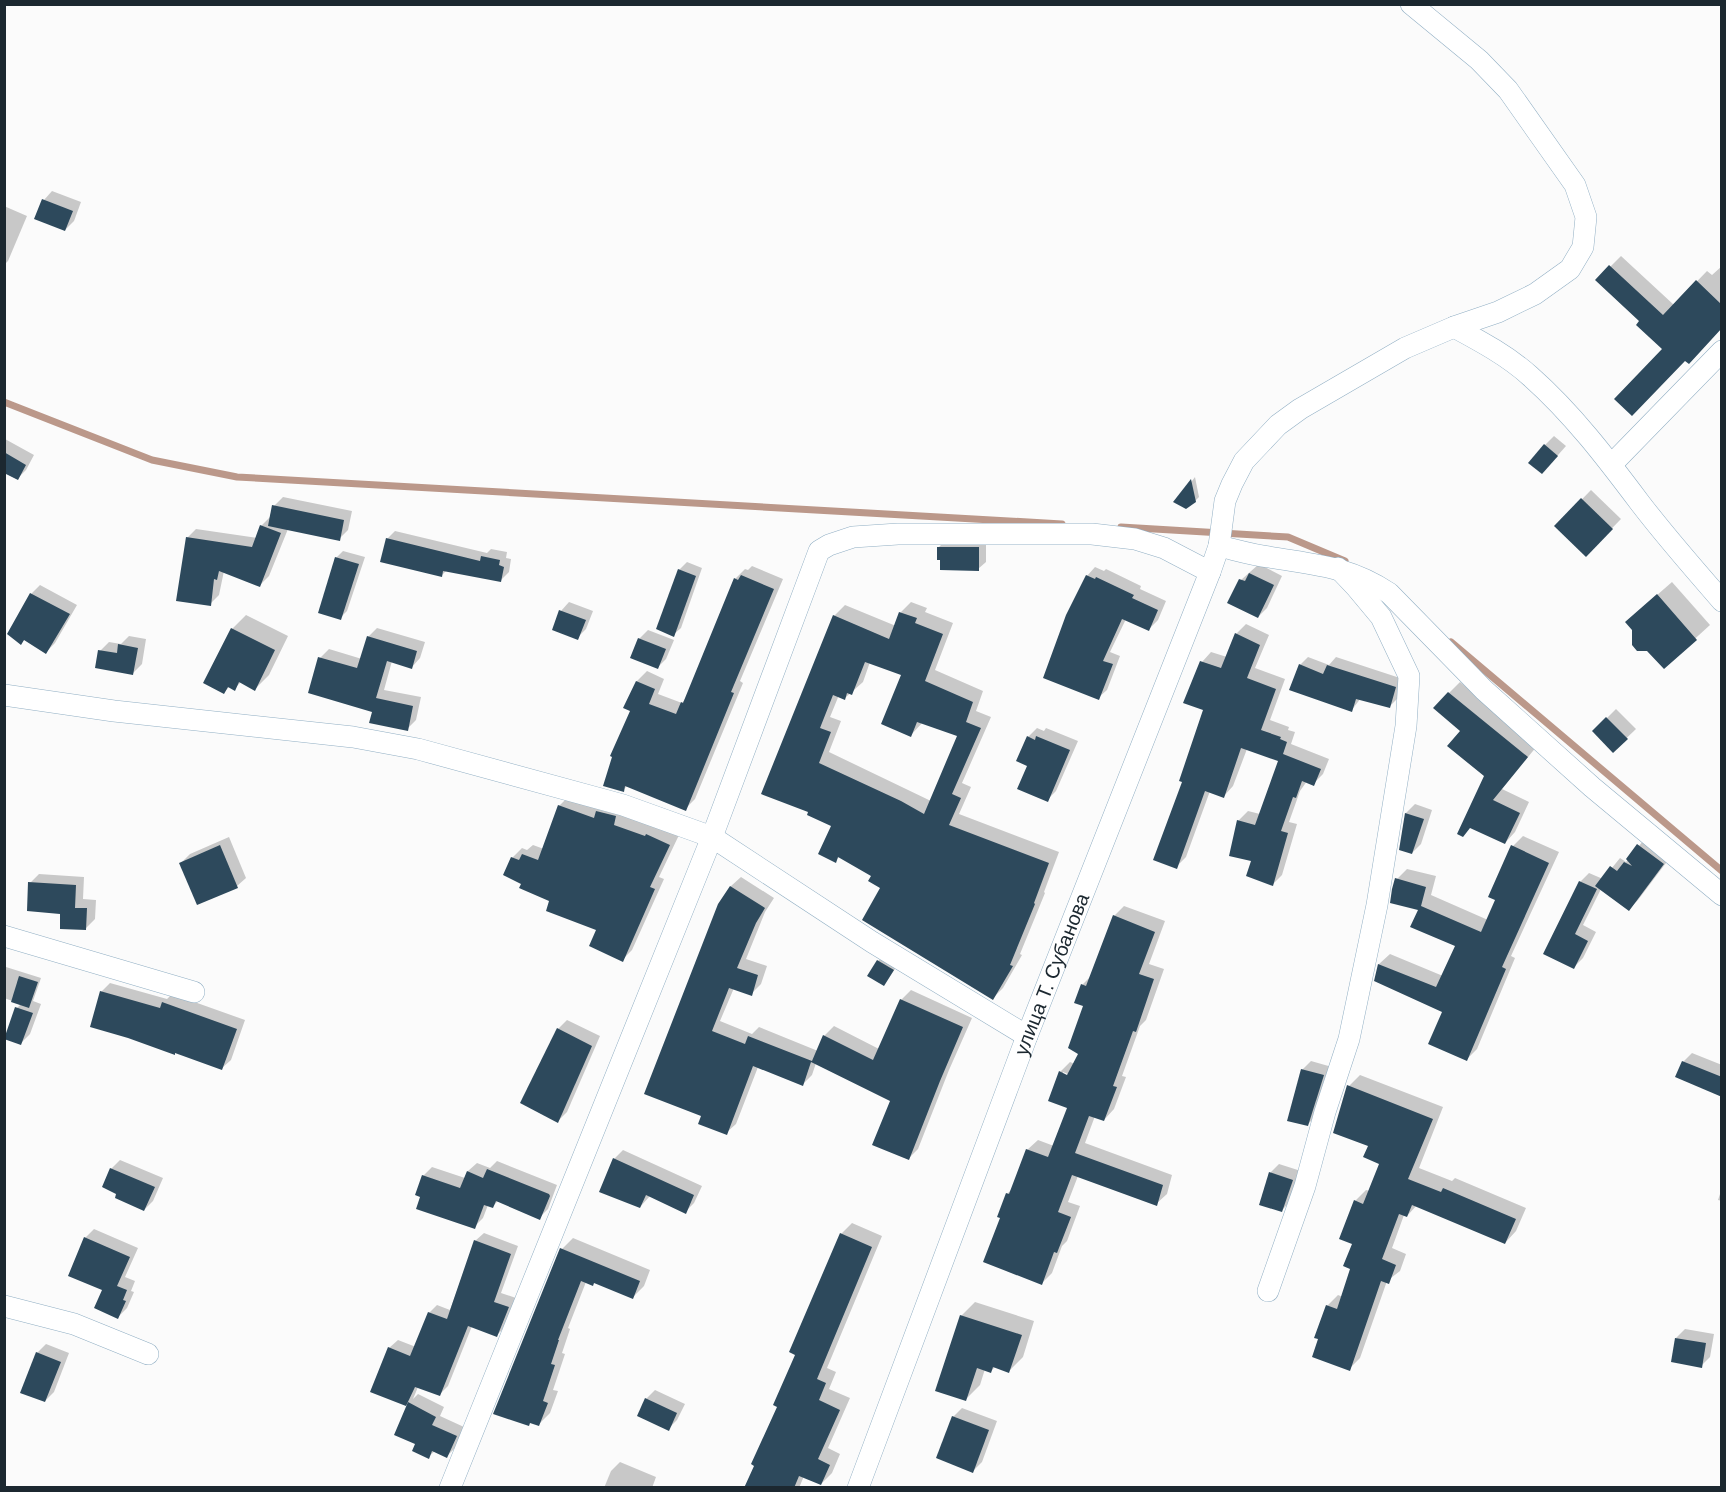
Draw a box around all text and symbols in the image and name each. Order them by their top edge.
street label: улица Т. Субанова [1010,889,1094,1058]

